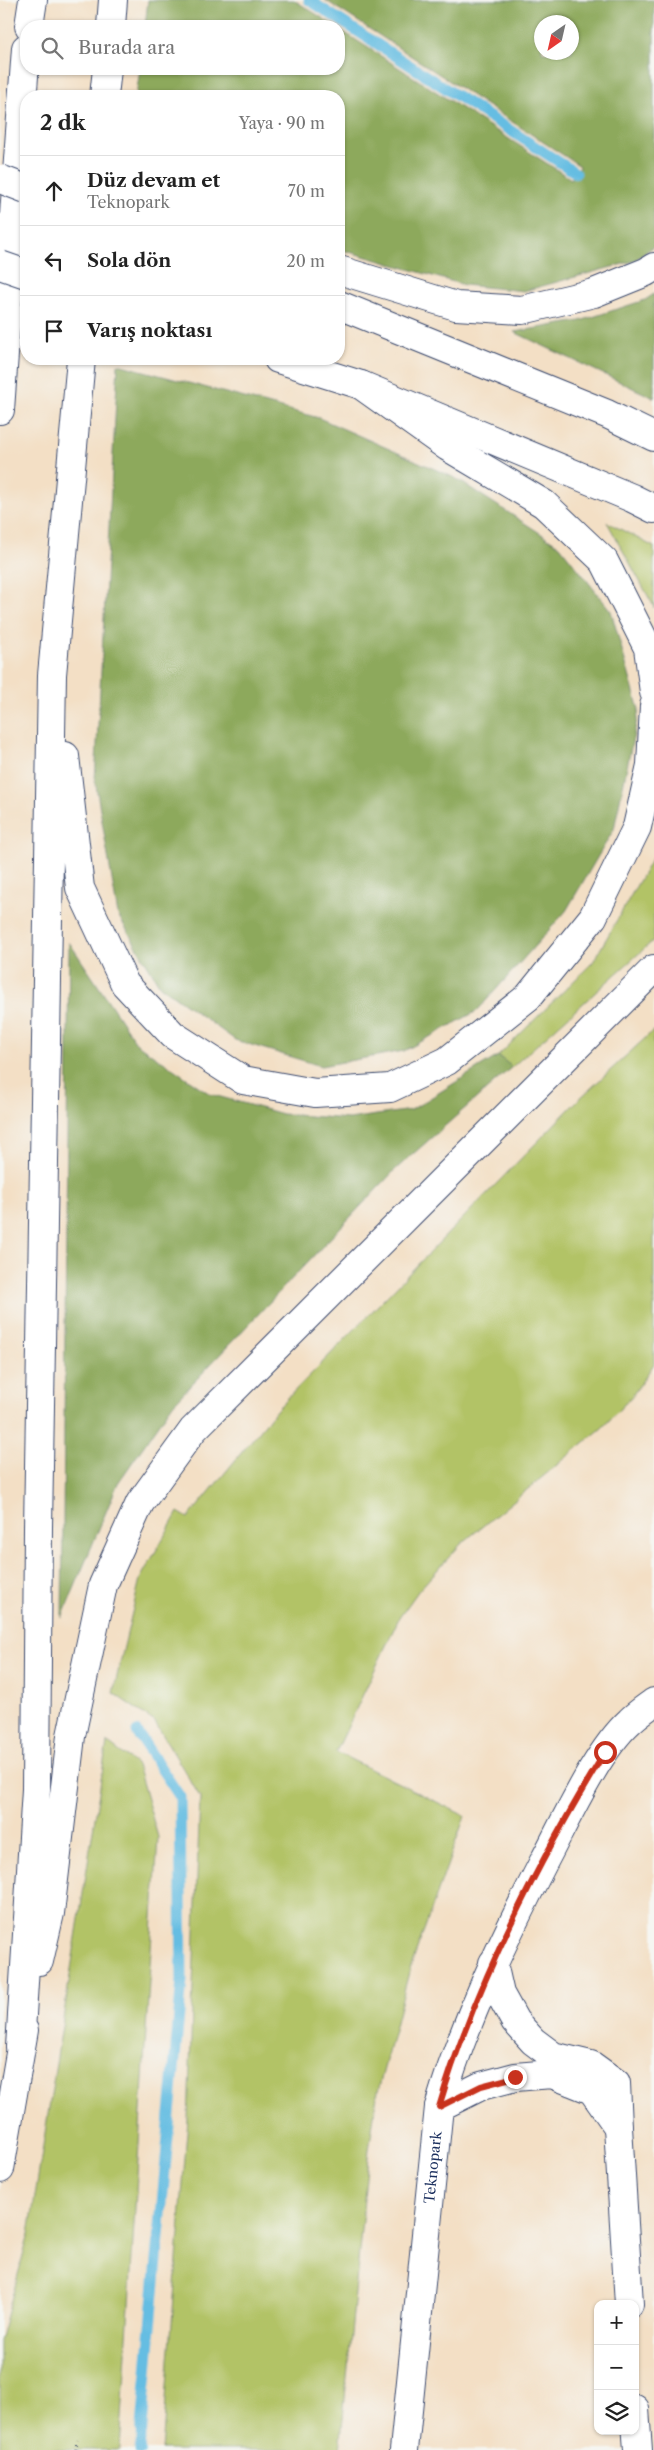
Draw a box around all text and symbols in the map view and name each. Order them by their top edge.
north arrow [534,15,579,60]
search box [20,20,345,75]
icon: search [38,34,66,62]
text: Burada ara [78,36,175,59]
text: 2 dk [40,110,85,135]
text: Yaya · 90 m [239,113,325,133]
text: Düz devam et [87,169,220,192]
icon: ahead [40,177,68,205]
text: 70 m [288,181,325,201]
text: Teknopark [87,192,170,212]
icon: left [40,247,68,275]
text: Sola dön [87,249,171,272]
text: 20 m [286,251,325,271]
icon: arrive [40,317,68,345]
text: Varış noktası [87,319,212,342]
route start [594,1741,617,1764]
route end [504,2066,527,2089]
street label: Teknopark [420,2130,446,2204]
map controls [594,2300,639,2435]
button: + [594,2300,639,2345]
button: − [594,2345,639,2390]
button: layers [594,2390,639,2435]

